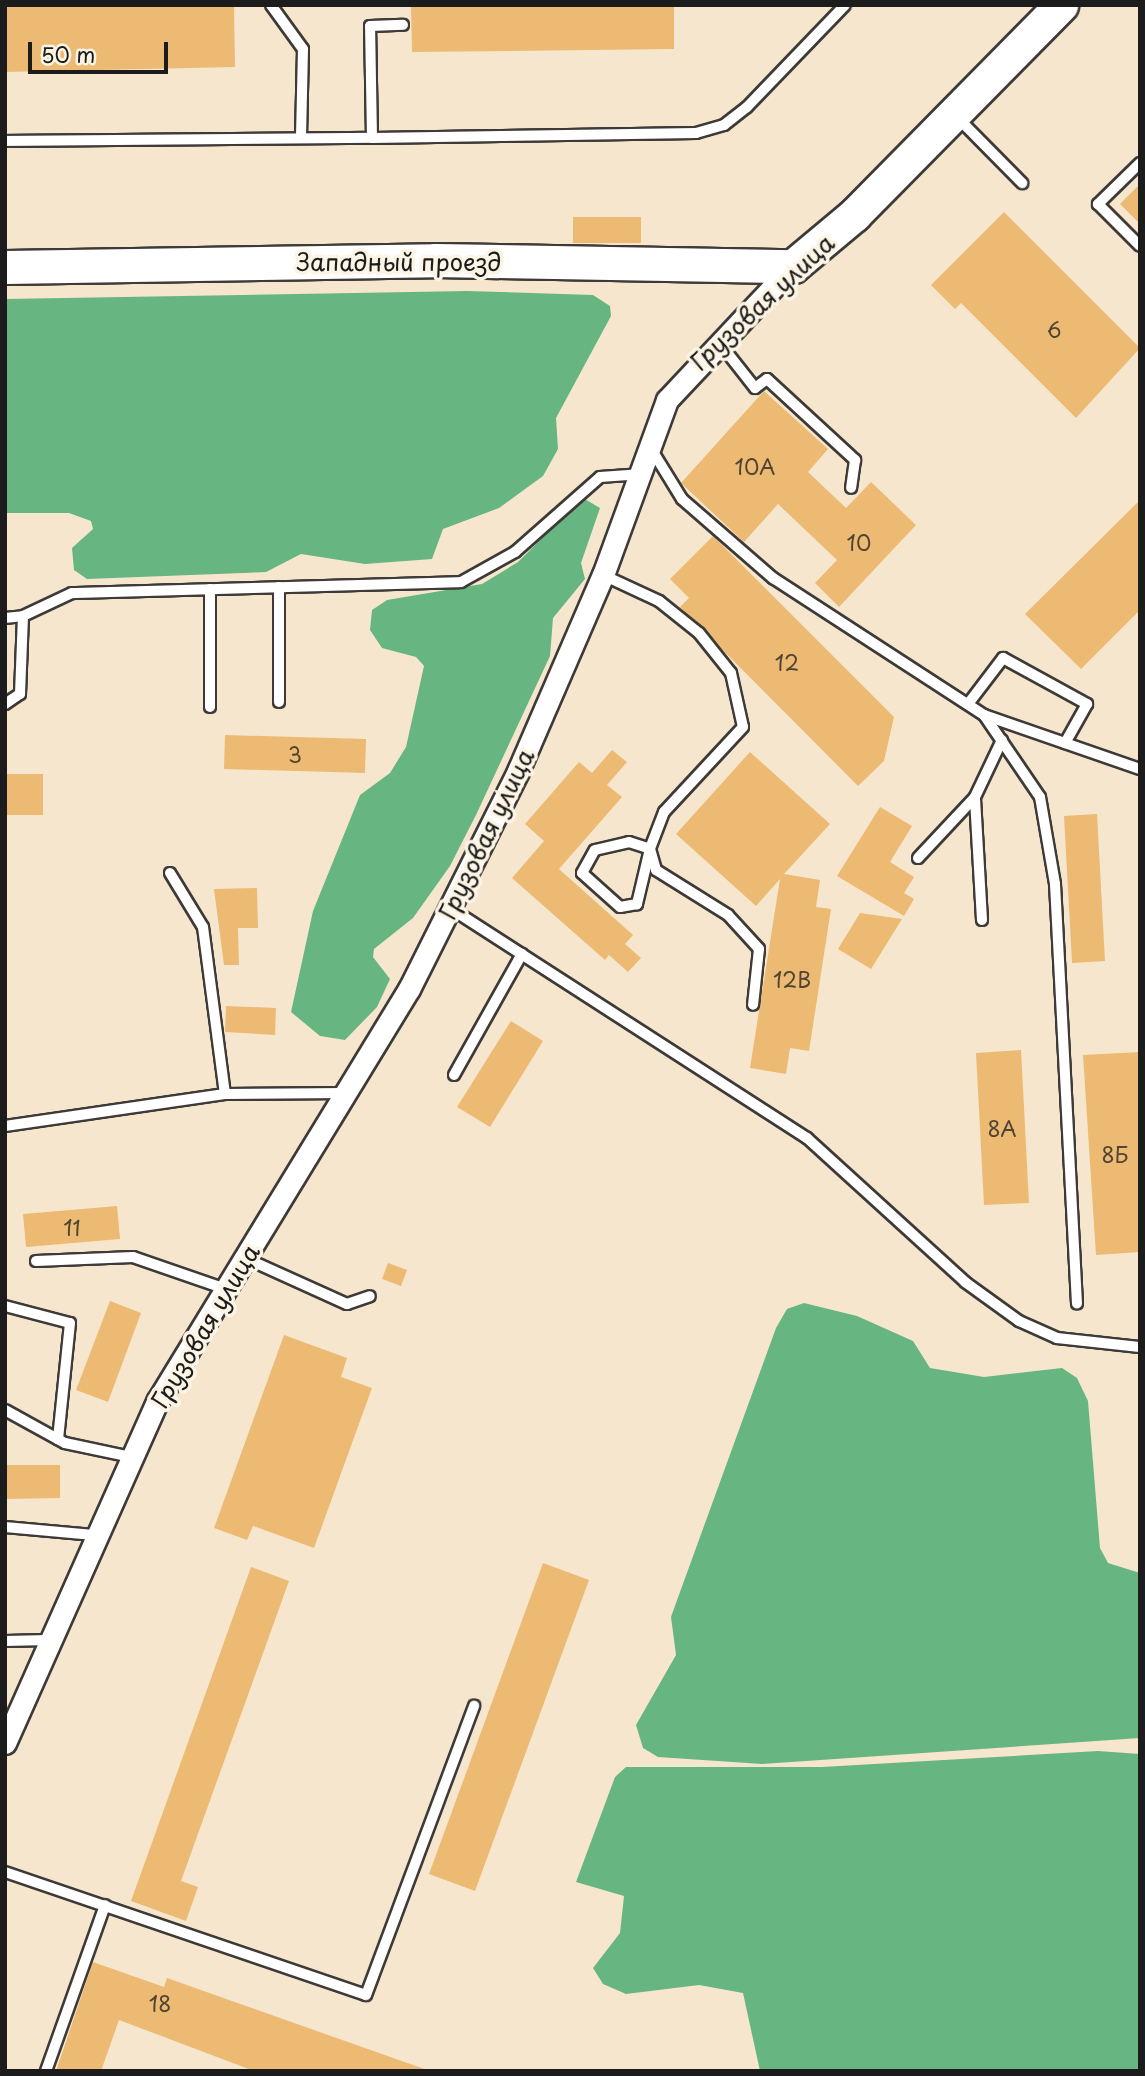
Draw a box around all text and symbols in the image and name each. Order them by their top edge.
scale bar [32,28,172,72]
text: 50 m [41,38,95,70]
street label: Грузовая улица [684,228,840,376]
street label: Западный проезд [296,248,502,276]
house number: 6 [1047,316,1061,342]
house number: 10А [735,453,775,479]
house number: 10 [847,529,871,555]
house number: 12 [775,649,799,675]
house number: 3 [288,741,302,767]
street label: Грузовая улица [432,744,540,924]
house number: 12В [773,966,811,992]
house number: 8А [987,1115,1017,1141]
house number: 8Б [1102,1141,1128,1167]
house number: 11 [63,1214,81,1240]
street label: Грузовая улица [145,1239,265,1413]
house number: 18 [149,1990,171,2016]

